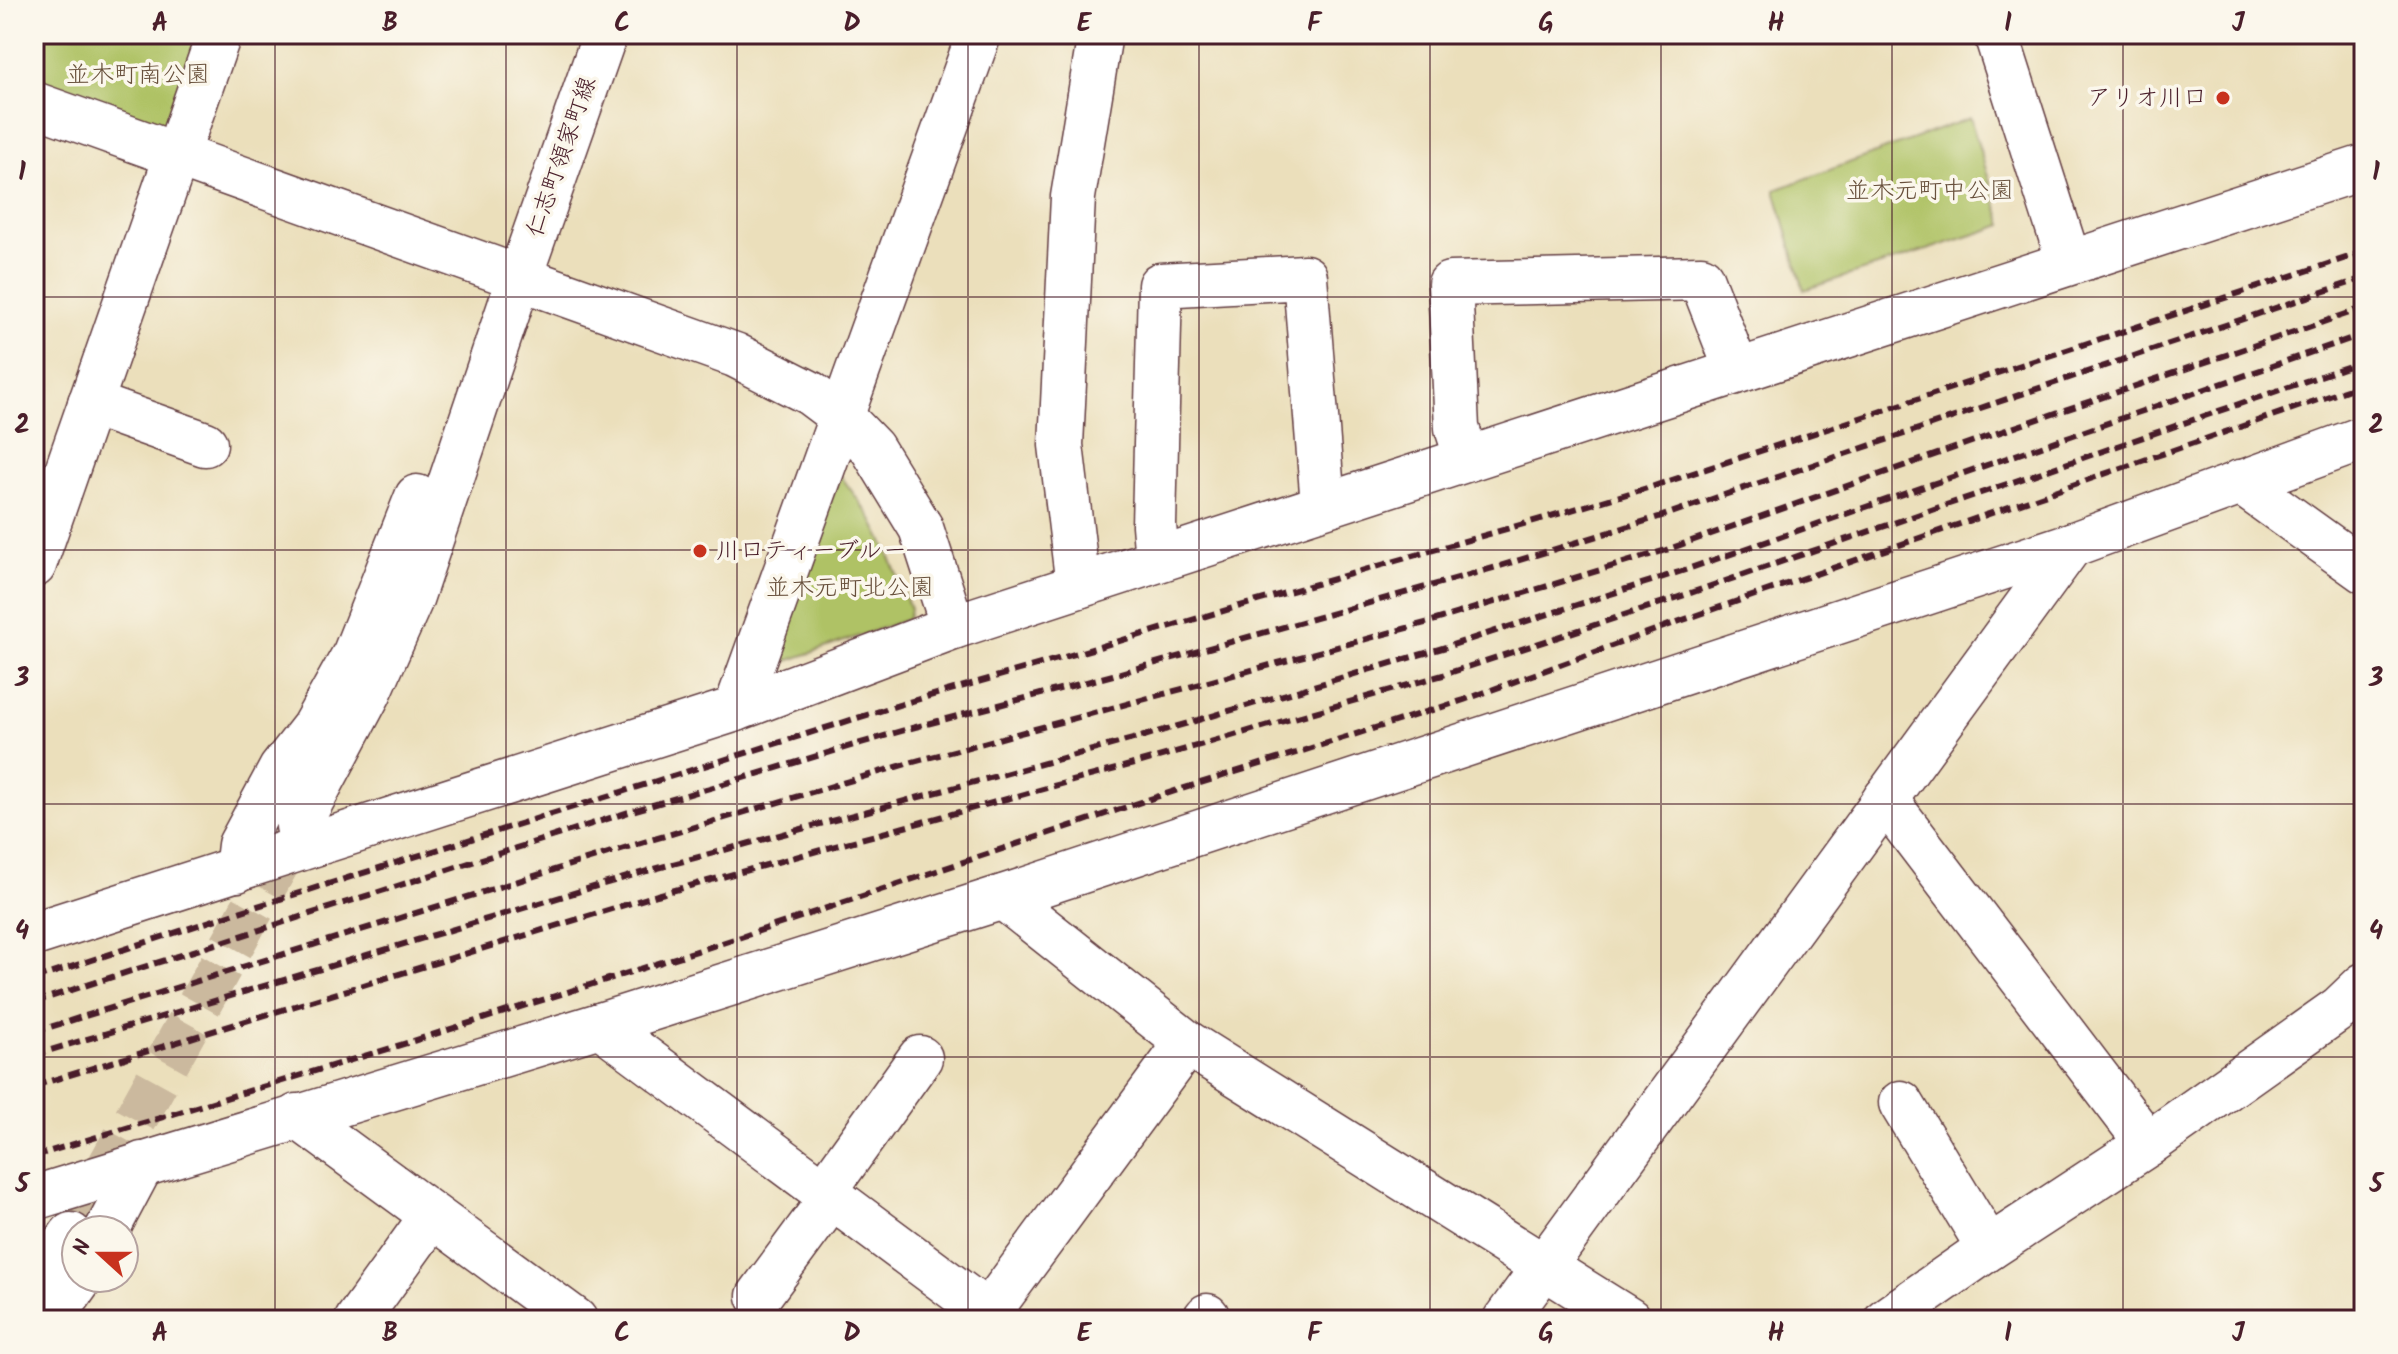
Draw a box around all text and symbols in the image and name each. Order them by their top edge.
text: A [152,3,168,45]
text: B [382,3,398,45]
text: C [614,3,630,45]
text: D [843,3,861,45]
text: E [1077,3,1093,45]
text: F [1307,3,1323,45]
text: G [1538,3,1554,45]
text: H [1768,3,1785,45]
text: I [2004,3,2012,45]
text: J [2232,3,2246,45]
park label: 並木町南公園 [66,56,210,95]
street label: 仁志町領家町線 [516,71,608,243]
place label: アリオ川口 [2087,79,2207,118]
marker: アリオ川口 [2214,89,2232,107]
text: 1 [18,152,26,194]
text: 1 [2372,152,2380,194]
park label: 並木元町中公園 [1846,172,2014,211]
text: 2 [14,405,30,447]
text: 2 [2368,405,2384,447]
place label: 川口ティーブルー [716,532,907,571]
marker: 川口ティーブルー [691,542,709,560]
park label: 並木元町北公園 [766,569,934,608]
text: 3 [14,658,29,700]
text: 3 [2368,658,2383,700]
text: 4 [15,911,29,953]
text: 4 [2369,911,2383,953]
text: 5 [14,1164,30,1206]
text: 5 [2368,1164,2384,1206]
north arrow [60,1214,140,1294]
text: N [65,1235,103,1260]
text: A [152,1313,168,1354]
text: B [382,1313,398,1354]
text: C [614,1313,630,1354]
text: D [843,1313,861,1354]
text: E [1077,1313,1093,1354]
text: F [1307,1313,1323,1354]
text: G [1538,1313,1554,1354]
text: H [1768,1313,1785,1354]
text: I [2004,1313,2012,1354]
text: J [2232,1313,2246,1354]

